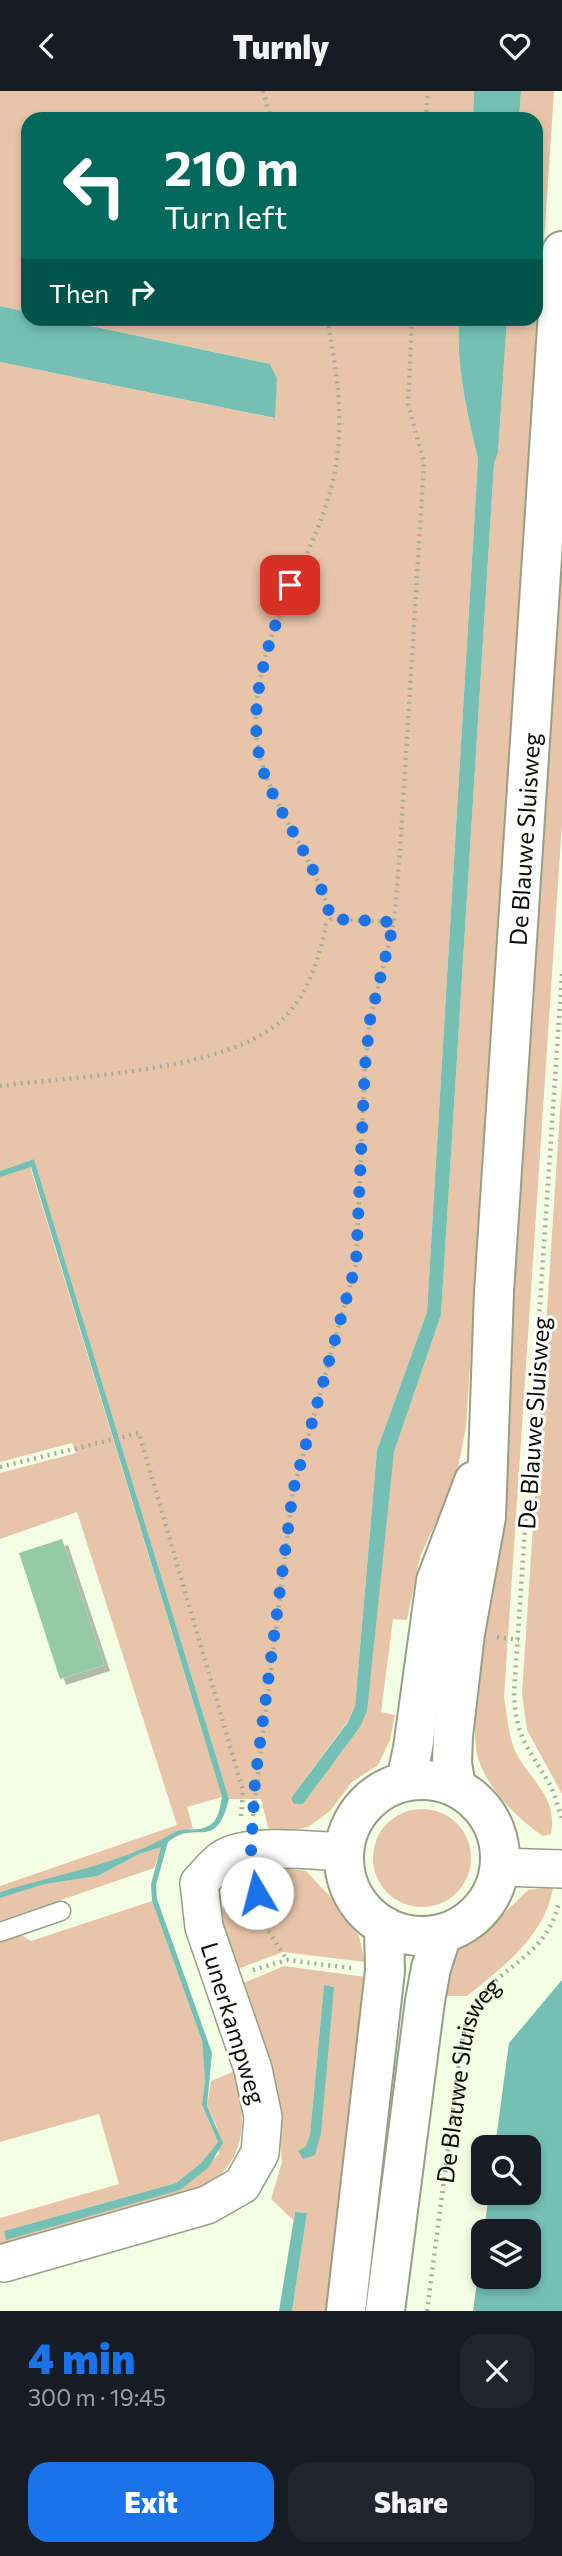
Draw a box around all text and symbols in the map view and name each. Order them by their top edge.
text: Turnly [233,26,329,66]
icon: back [28,27,66,65]
icon: heart [496,27,534,65]
text: 210 m [164,136,299,196]
icon: left [49,140,140,231]
text: Turn left [164,196,288,236]
icon: right [123,273,161,311]
text: Then [49,277,109,308]
pin [260,555,320,615]
icon: arrive [271,566,309,604]
street label: De Blauwe Sluisweg [502,732,545,947]
street label: De Blauwe Sluisweg [511,1316,555,1530]
position arrow [220,1856,294,1930]
street label: Lunerkampweg [196,1938,272,2108]
street label: De Blauwe Sluisweg [429,1970,505,2185]
map controls [471,2135,541,2289]
button: search [471,2135,541,2205]
button: layers [471,2219,541,2289]
text: 4 min [28,2331,135,2383]
button: close [460,2334,534,2408]
text: 300 m · 19:45 [28,2383,166,2411]
button: Exit [28,2462,274,2542]
button: Share [288,2462,534,2542]

